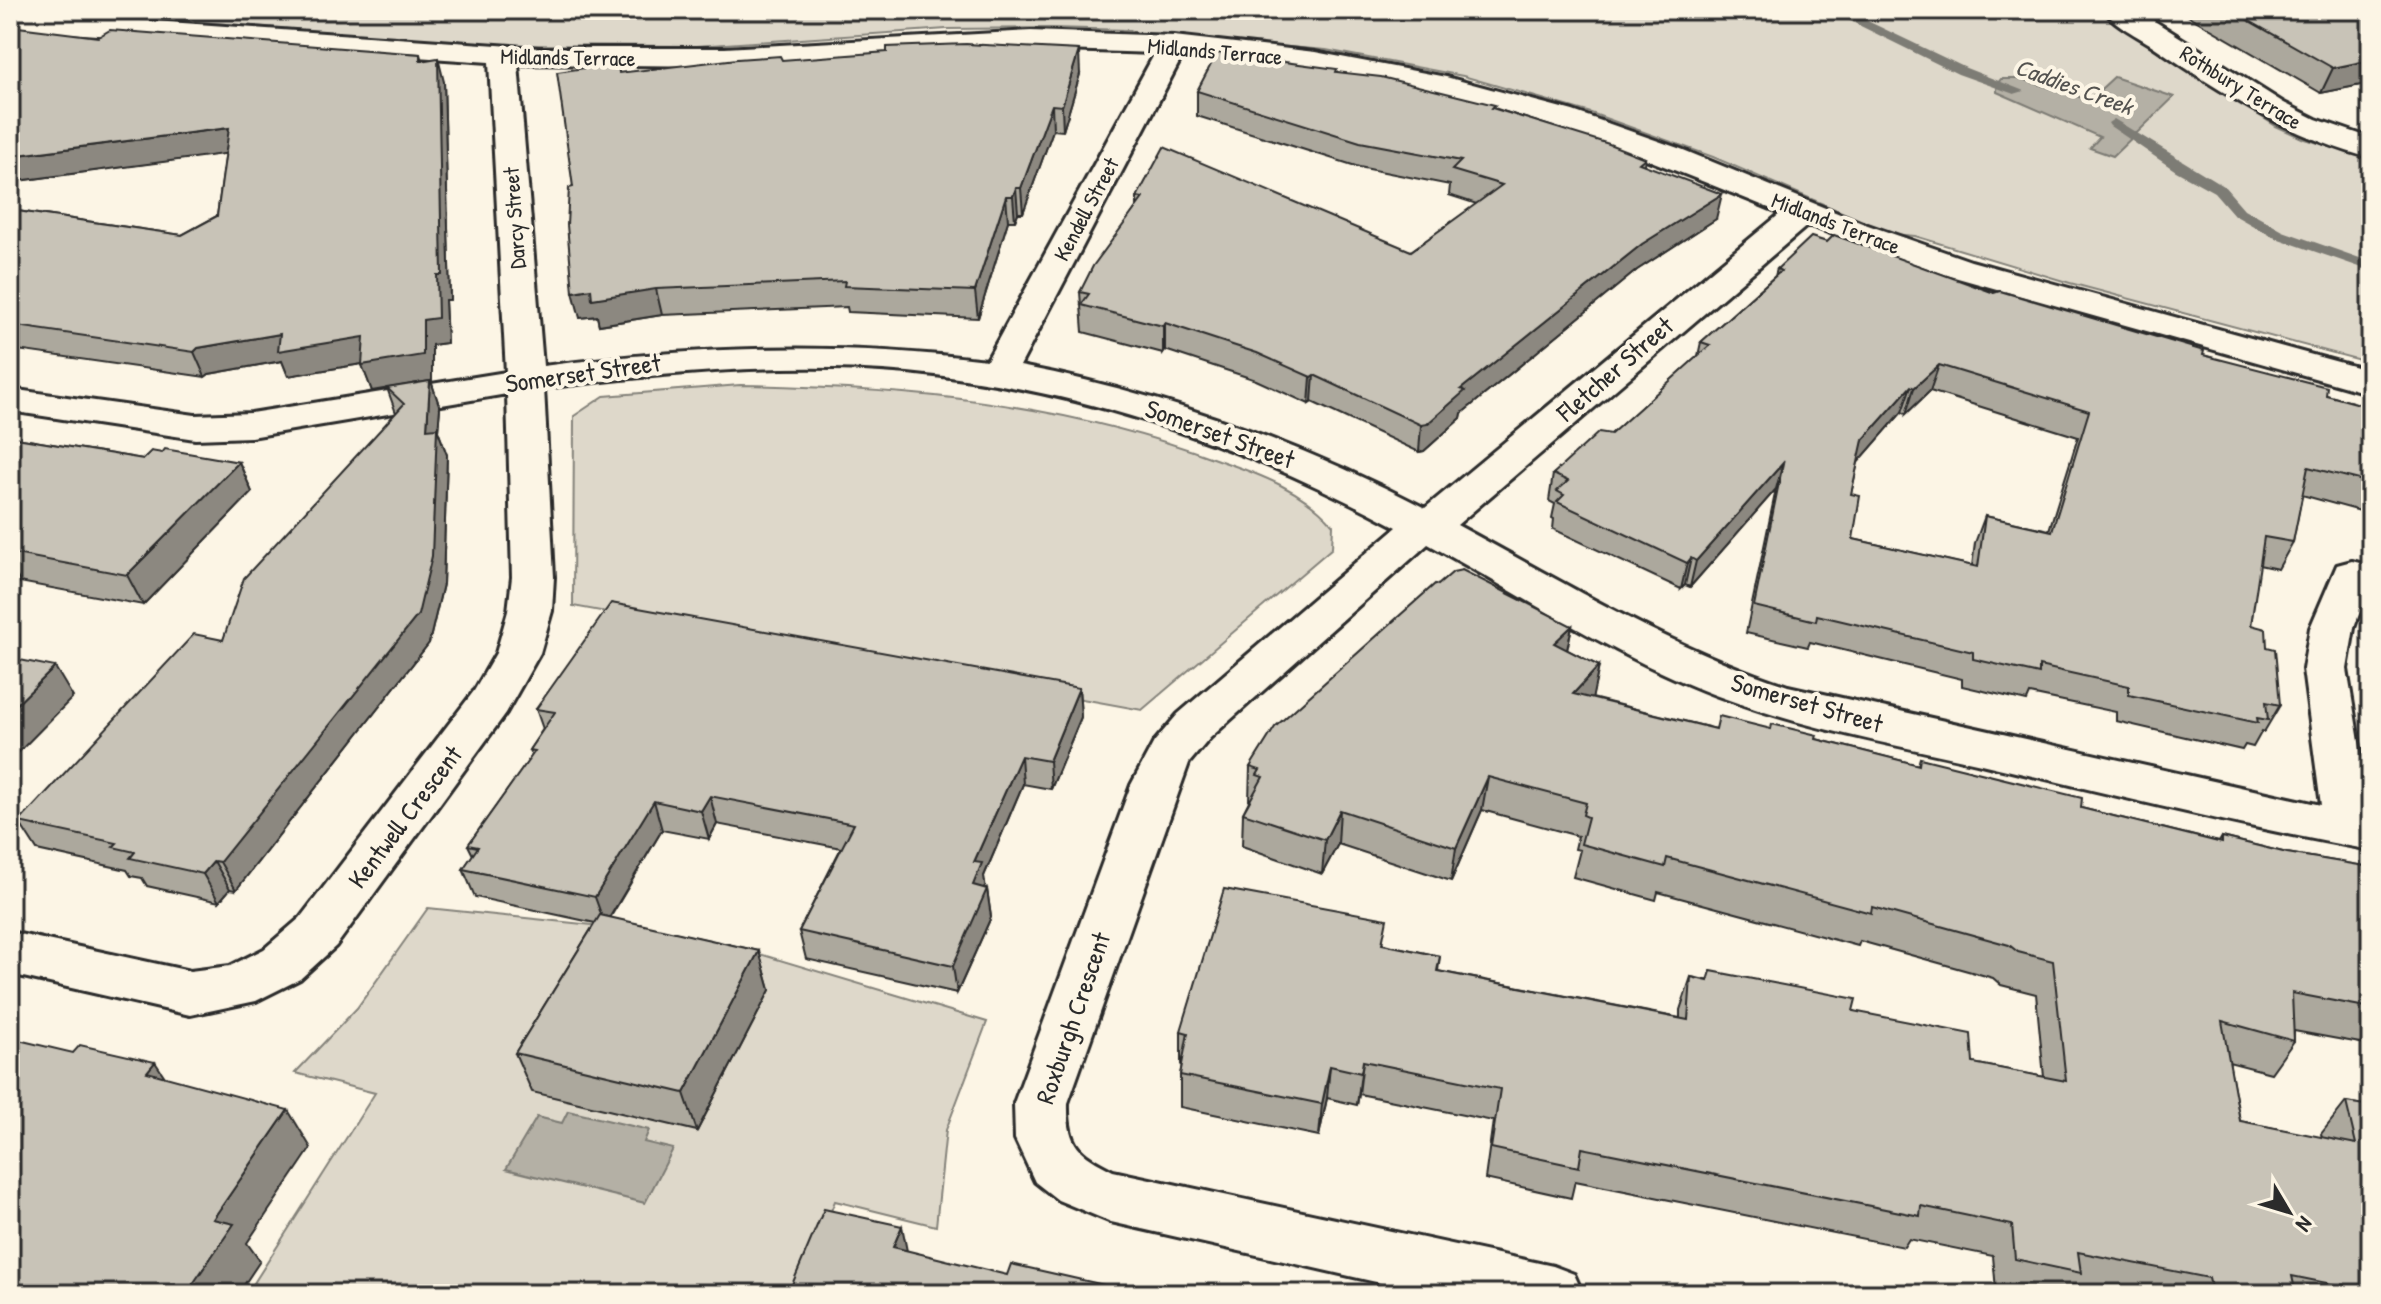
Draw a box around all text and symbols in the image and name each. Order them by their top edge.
street label: Midlands Terrace [1146,30,1284,72]
street label: Rothbury Terrace [2174,38,2308,136]
street label: Midlands Terrace [500,41,636,73]
water label: Caddies Creek [2011,50,2139,123]
street label: Kendell Street [1046,152,1126,266]
street label: Darcy Street [495,166,533,270]
street label: Midlands Terrace [1768,185,1905,261]
street label: Fletcher Street [1548,308,1681,430]
street label: Somerset Street [503,344,664,401]
street label: Somerset Street [1141,390,1301,477]
street label: Somerset Street [1727,664,1888,741]
street label: Kentwell Crescent [339,737,470,895]
street label: Roxburgh Crescent [1027,926,1119,1108]
north arrow [2249,1172,2329,1252]
text: N [2289,1210,2320,1238]

